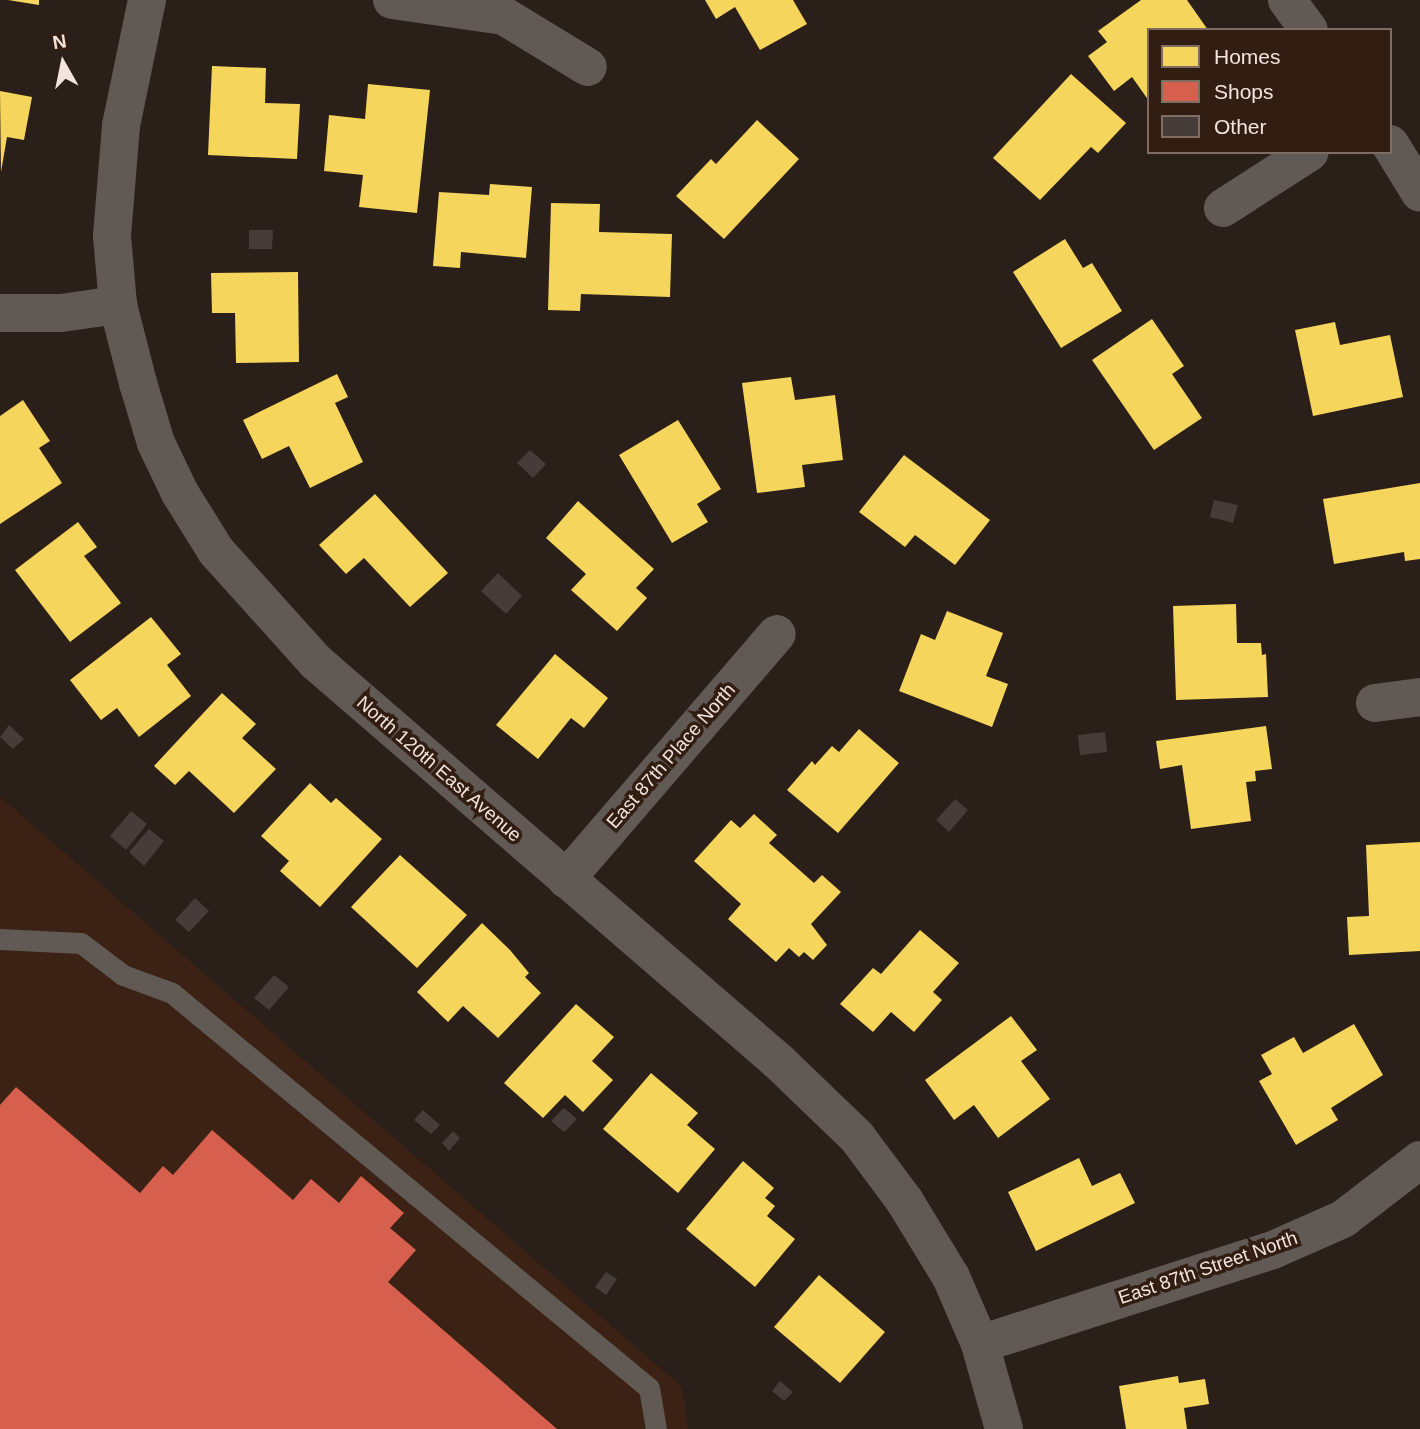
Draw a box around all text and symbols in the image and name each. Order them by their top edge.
north arrow [28,28,98,98]
legend [1147,28,1392,154]
text: N [51,30,68,53]
text: Homes [1214,45,1281,68]
text: Shops [1214,80,1274,103]
text: Other [1214,115,1267,138]
street label: East 87th Place North [602,679,740,833]
street label: North 120th East Avenue [352,691,526,847]
street label: East 87th Street North [1115,1227,1301,1309]

